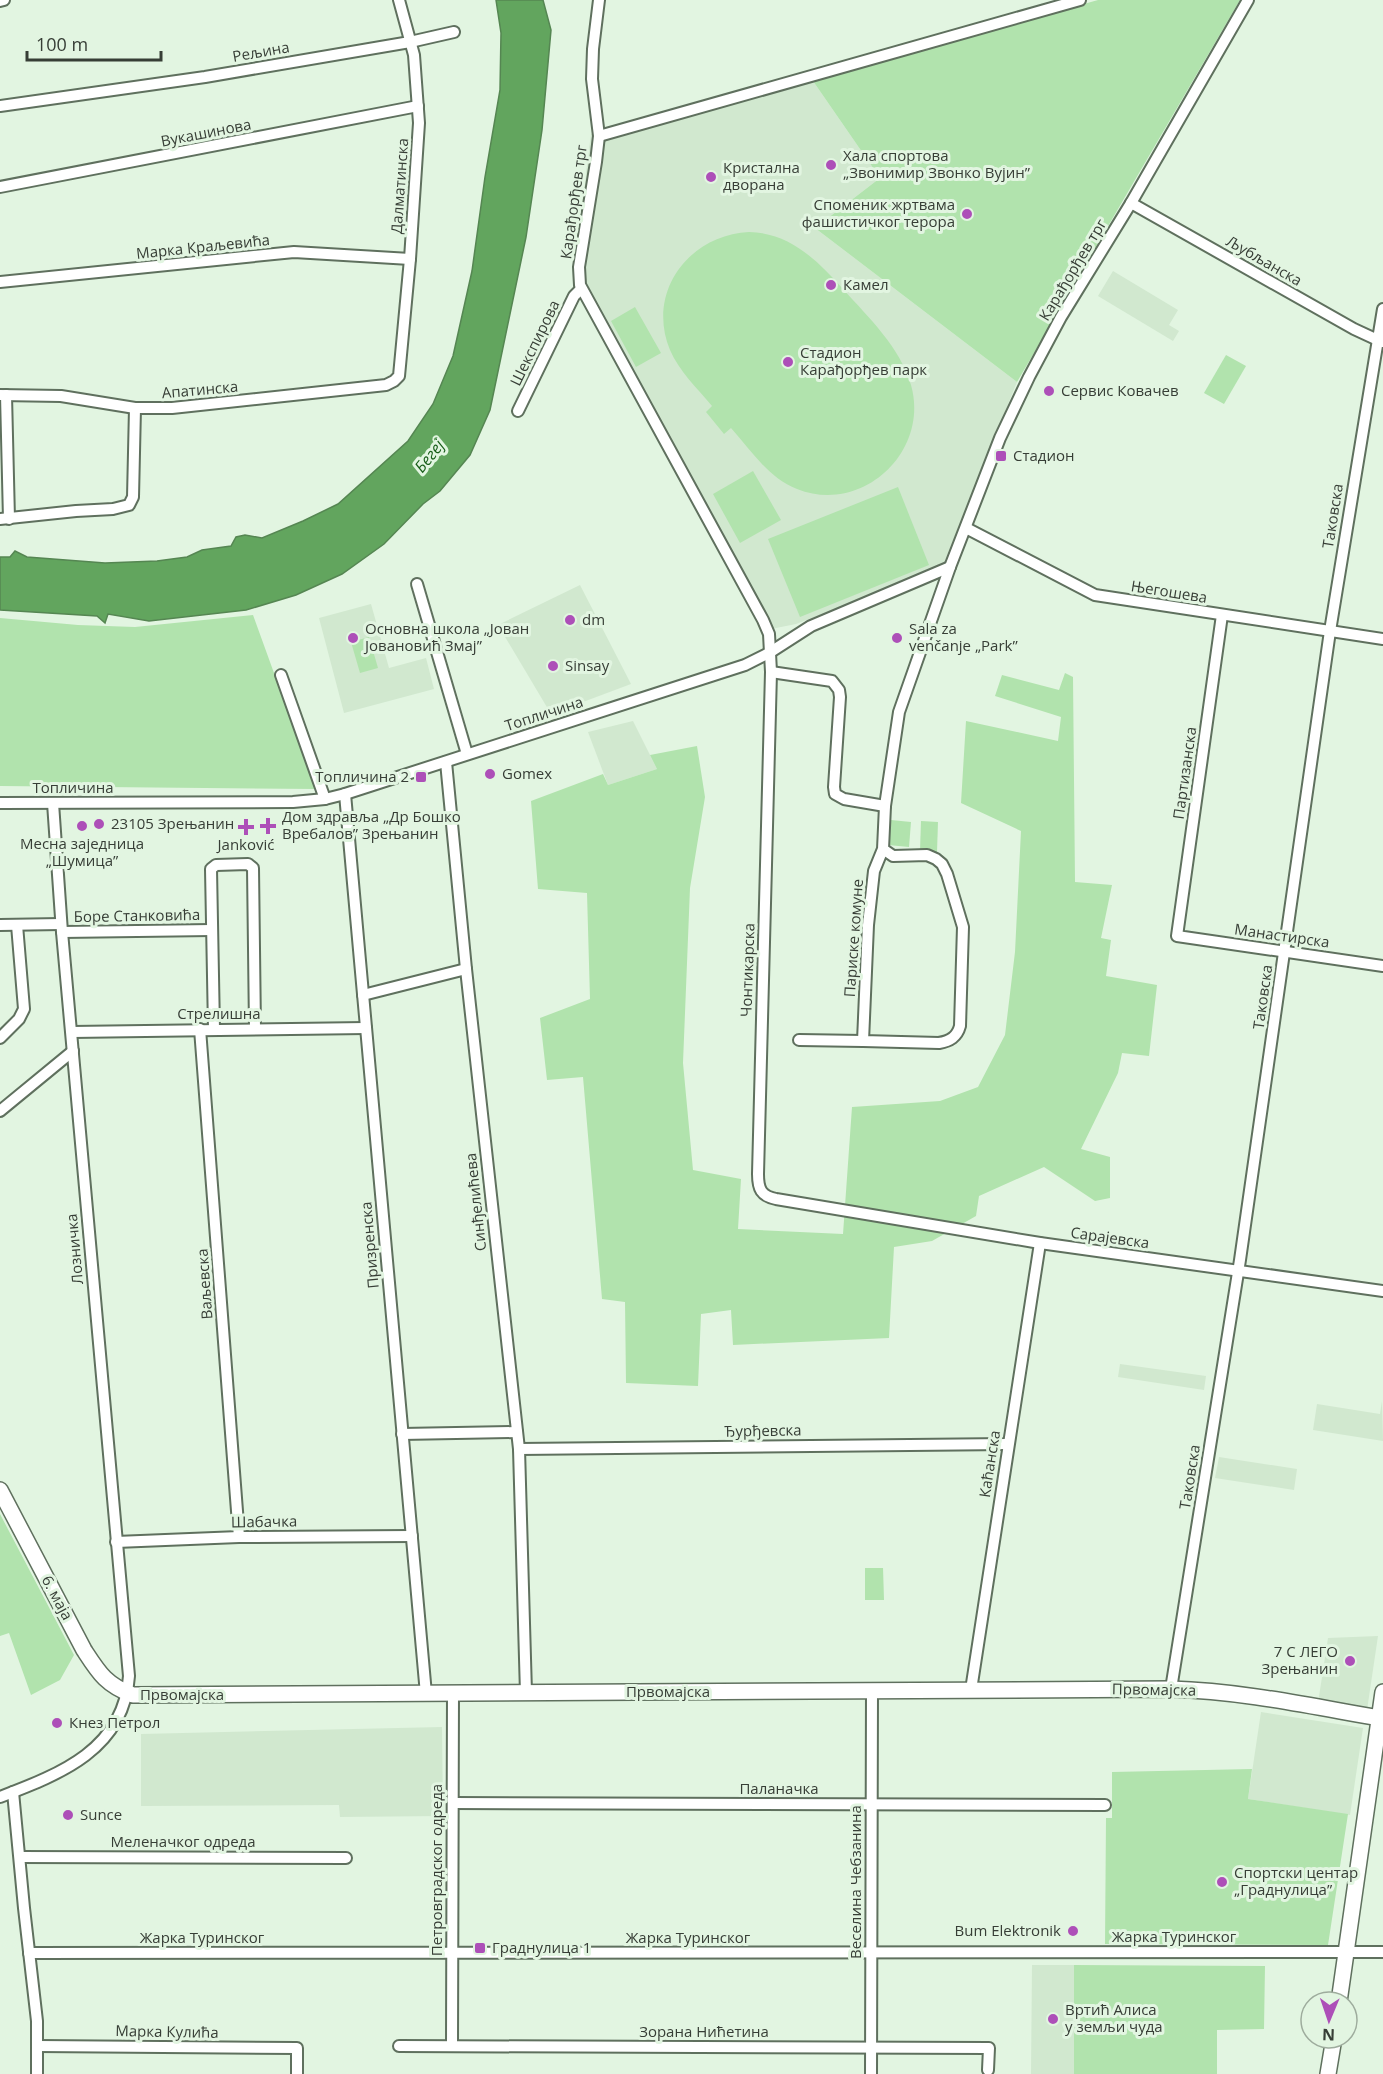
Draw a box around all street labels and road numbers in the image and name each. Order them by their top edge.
street label: Рељина [231,36,291,66]
street label: Вукашинова [159,113,253,151]
street label: Далматинска [386,137,412,234]
street label: Карађорђев трг [555,143,591,260]
street label: Карађорђев трг [1034,214,1111,324]
street label: Марка Краљевића [135,229,271,263]
street label: Љубљанска [1223,230,1306,290]
street label: Шекспирова [505,296,563,389]
street label: Апатинска [161,376,239,402]
street label: Таковска [1317,482,1347,550]
street label: Његошева [1130,575,1209,607]
street label: Топличина [502,691,585,735]
street label: Партизанска [1168,725,1200,820]
street label: Топличина [32,777,114,797]
street label: Париске комуне [839,878,867,998]
street label: Боре Станковића [74,904,200,926]
street label: Манастирска [1233,918,1331,952]
street label: Чонтикарска [735,923,759,1017]
street label: Таковска [1248,963,1276,1031]
street label: Стрелишна [177,1003,261,1023]
street label: Синђелићева [460,1152,490,1252]
street label: Призренска [355,1201,383,1289]
street label: Лозничка [61,1213,87,1285]
street label: Сарајевска [1069,1222,1151,1252]
street label: Ваљевска [192,1248,216,1320]
street label: Ђурђевска [724,1419,802,1441]
street label: Каћанска [974,1429,1004,1499]
street label: Таковска [1174,1443,1204,1511]
street label: Шабачка [231,1510,297,1532]
street label: 6. маја [38,1572,78,1623]
street label: Првомајска [1112,1678,1196,1700]
street label: Првомајска [626,1681,710,1701]
street label: Првомајска [140,1684,224,1704]
street label: Паланачка [739,1778,819,1798]
street label: Петровградског одреда [426,1784,446,1956]
street label: Веселина Чебзанина [845,1805,865,1959]
street label: Меленачког одреда [110,1831,256,1851]
street label: Жарка Туринског [1112,1926,1237,1946]
street label: Жарка Туринског [140,1927,265,1947]
street label: Жарка Туринског [626,1927,751,1947]
street label: Марка Кулића [115,2020,219,2042]
street label: Зорана Нићетина [639,2021,769,2041]

